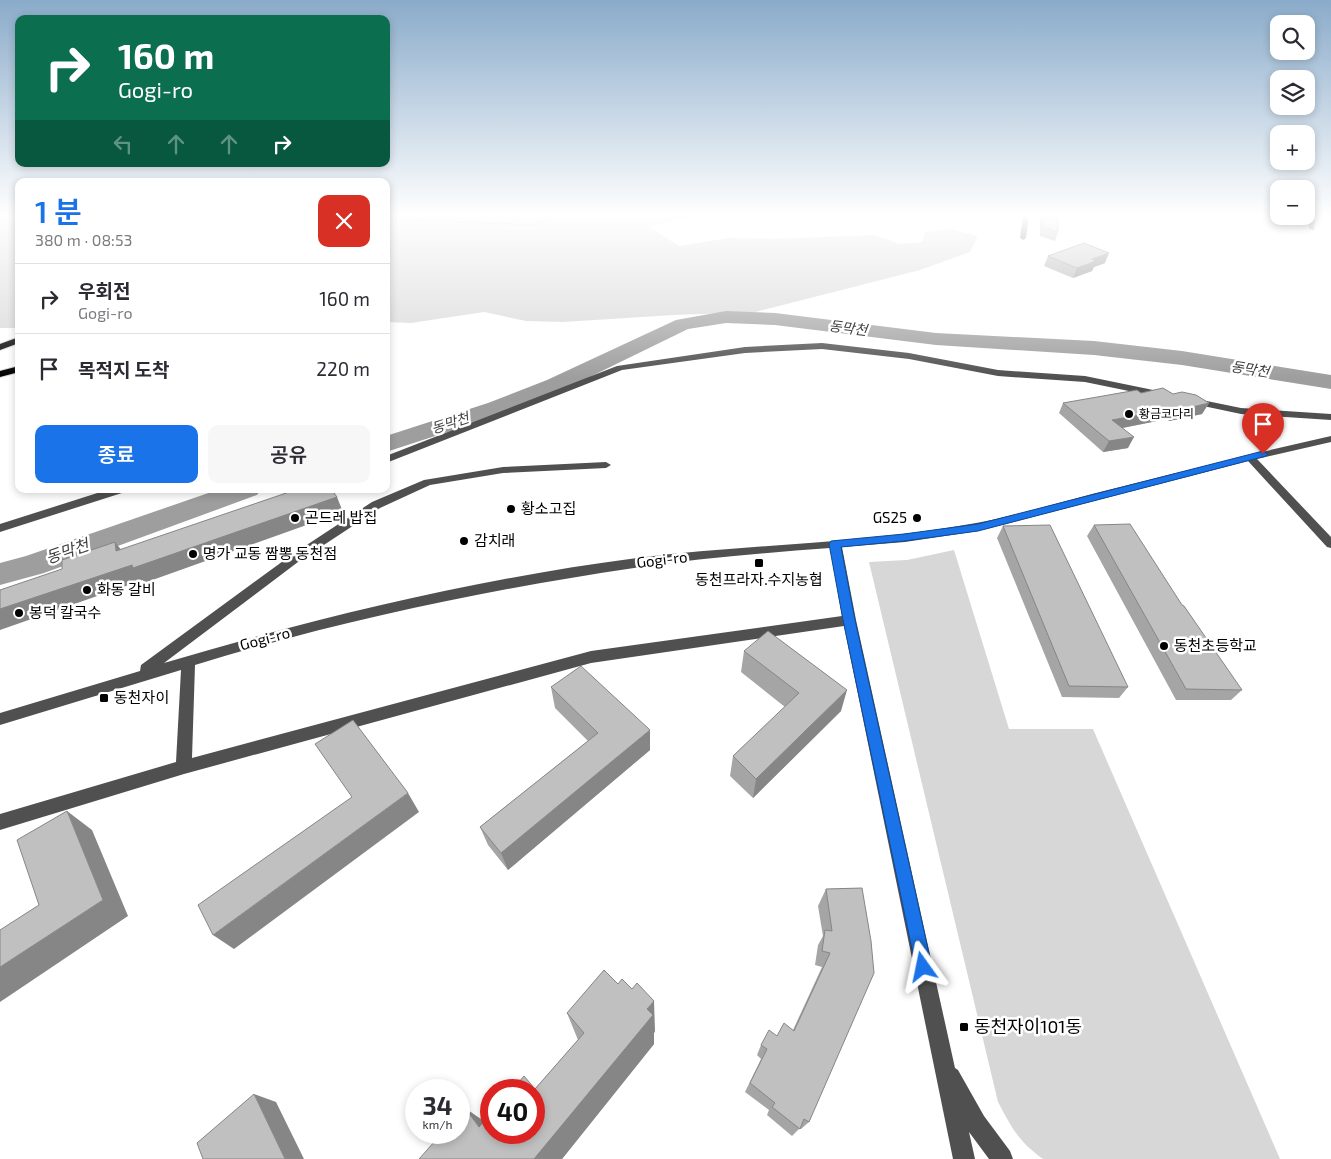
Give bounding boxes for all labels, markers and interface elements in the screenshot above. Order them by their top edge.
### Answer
map controls [1270,15,1315,225]
button: search [1270,15,1315,60]
text: 160 m [118,34,214,76]
icon: right [35,35,100,100]
button: layers [1270,70,1315,115]
text: Gogi-ro [118,76,193,102]
button: + [1270,125,1315,170]
icon: left [109,130,137,158]
icon: ahead [162,130,190,158]
icon: ahead [215,130,243,158]
icon: right [268,130,296,158]
button: − [1270,180,1315,225]
text: 1 분 [35,193,82,229]
button: close [318,195,370,247]
text: 380 m · 08:53 [35,230,132,249]
text: 우회전 [78,279,130,302]
icon: right [35,285,63,313]
text: 160 m [319,287,370,310]
text: Gogi-ro [78,303,133,322]
water label: 동막천 [828,317,869,338]
icon: arrive [35,355,63,383]
text: 220 m [316,357,370,380]
water label: 동막천 [1230,357,1272,380]
text: 목적지 도착 [78,358,170,381]
pin [1242,403,1284,454]
place label: 황금코다리 [1139,406,1194,420]
water label: 동막천 [429,408,472,437]
marker: 황금코다리 [1123,408,1135,420]
icon: arrive [1249,410,1277,438]
button: 종료 [35,425,198,483]
button: 공유 [208,425,370,483]
place label: 황소고집 [521,499,576,517]
marker: 황소고집 [505,503,517,515]
place label: 곤드레 밥집 [305,508,377,526]
place label: GS25 [873,508,907,526]
marker: 곤드레 밥집 [289,512,301,524]
marker: GS25 [911,512,923,524]
place label: 감치래 [474,531,515,549]
water label: 동막천 [43,534,93,567]
marker: 감치래 [458,535,470,547]
place label: 명가 교동 짬뽕 동천점 [203,544,337,562]
street label: Gogi-ro [635,547,688,571]
marker: 명가 교동 짬뽕 동천점 [187,548,199,560]
marker: 동천프라자.수지농협 [753,557,765,569]
place label: 동천프라자.수지농협 [695,570,823,588]
place label: 화동 갈비 [97,580,156,598]
marker: 화동 갈비 [81,584,93,596]
place label: 봉덕 칼국수 [29,603,101,621]
marker: 봉덕 칼국수 [13,607,25,619]
street label: Gogi-ro [238,623,292,653]
place label: 동천초등학교 [1174,636,1257,654]
marker: 동천초등학교 [1158,640,1170,652]
place label: 동천자이 [114,688,169,706]
marker: 동천자이 [98,692,110,704]
position arrow [896,940,948,992]
place label: 동천자이101동 [974,1015,1082,1037]
marker: 동천자이101동 [958,1021,970,1033]
speed limit sign: 40 [480,1079,545,1144]
text: 34 [422,1090,453,1120]
text: km/h [423,1117,452,1131]

